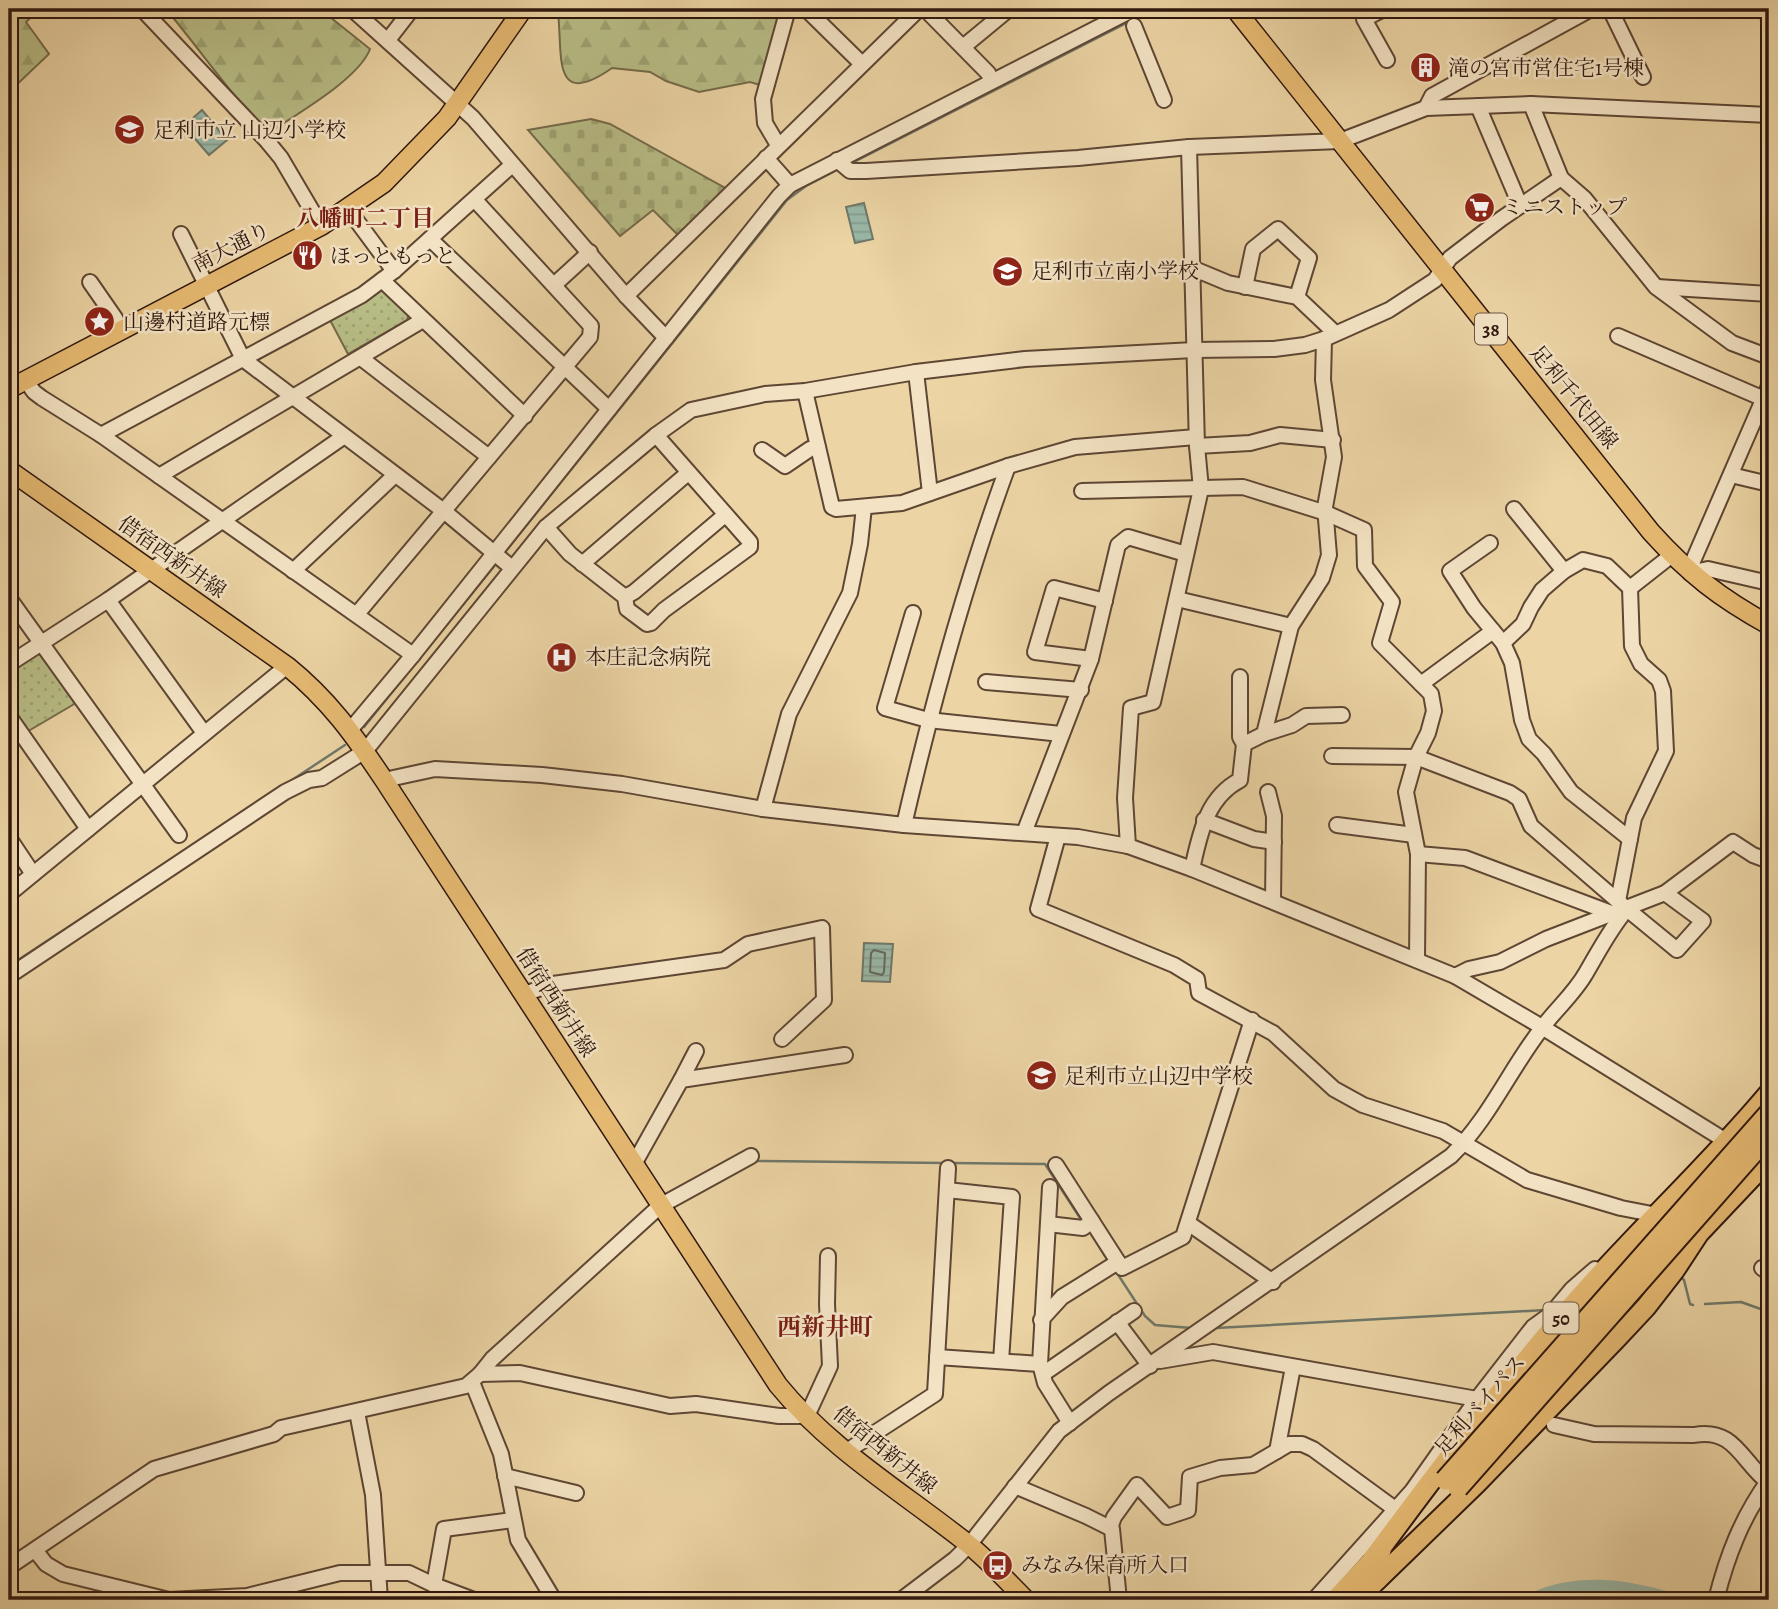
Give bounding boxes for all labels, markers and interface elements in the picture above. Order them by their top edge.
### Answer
building icon: 滝の宮市営住宅1号棟 [1408,51,1442,85]
place label: 滝の宮市営住宅1号棟 [1448,54,1644,82]
school or university icon: 足利市立 山辺小学校 [113,113,147,147]
place label: 足利市立 山辺小学校 [153,116,346,144]
supermarket icon: ミニストップ [1462,190,1496,224]
place label: ミニストップ [1502,193,1627,221]
district label: 八幡町二丁目 [296,203,434,234]
street label: 南大通り [187,215,275,279]
restaurant icon: ほっともっと [290,239,324,273]
place label: ほっともっと [330,242,456,270]
school or university icon: 足利市立南小学校 [991,254,1025,288]
place label: 足利市立南小学校 [1031,257,1199,285]
place icon: 山邊村道路元標 [83,305,117,339]
place label: 山邊村道路元標 [123,308,270,336]
road number: 38 [1475,314,1507,344]
street label: 足利千代田線 [1523,339,1625,455]
street label: 借宿西新井線 [112,509,232,605]
hospital icon: 本庄記念病院 [545,640,579,674]
place label: 本庄記念病院 [585,643,711,671]
street label: 借宿西新井線 [510,942,602,1062]
school or university icon: 足利市立山辺中学校 [1024,1059,1058,1093]
place label: 足利市立山辺中学校 [1064,1062,1253,1090]
road number: 50 [1544,1302,1578,1334]
district label: 西新井町 [777,1311,873,1343]
street label: 足利バイパス [1428,1348,1532,1462]
street label: 借宿西新井線 [827,1399,943,1501]
bus stop icon: みなみ保育所入口 [981,1548,1015,1582]
place label: みなみ保育所入口 [1021,1551,1189,1579]

